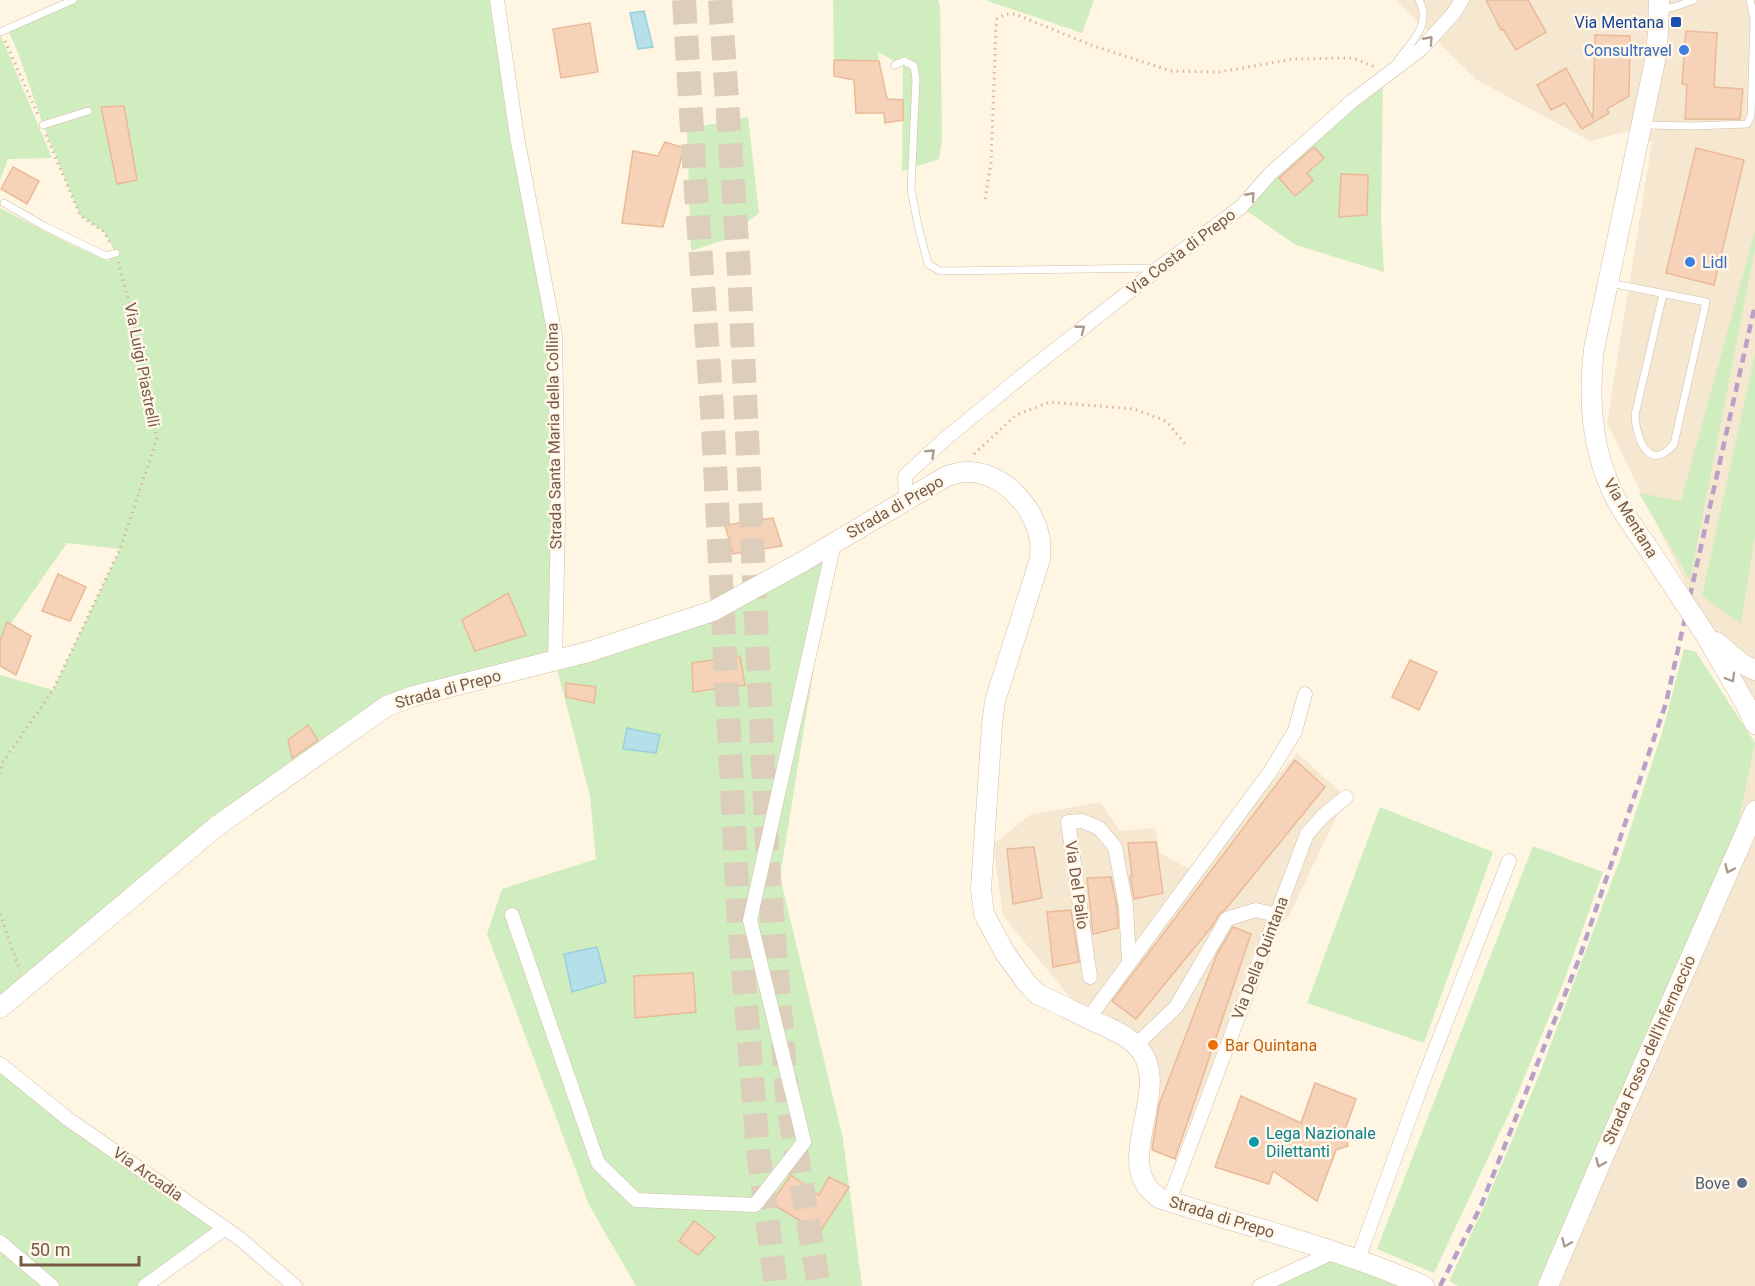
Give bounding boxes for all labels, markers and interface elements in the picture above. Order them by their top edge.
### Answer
place label: Via Mentana [1574,13,1664,32]
marker: Via Mentana [1669,15,1683,29]
one-way arrow [1422,36,1433,47]
place label: Consultravel [1584,41,1672,60]
marker: Consultravel [1677,43,1691,57]
one-way arrow [1244,192,1255,202]
street label: Via Costa di Prepo [1123,205,1239,299]
place label: Lidl [1702,253,1727,272]
marker: Lidl [1683,255,1697,269]
street label: Via Luigi Piastrelli [121,301,163,429]
street label: Strada Santa Maria della Collina [543,323,565,549]
one-way arrow [1074,325,1085,336]
one-way arrow [923,449,934,460]
street label: Strada di Prepo [843,471,947,543]
street label: Via Mentana [1600,475,1662,561]
street label: Strada di Prepo [393,666,503,712]
one-way arrow [1724,672,1735,683]
street label: Via Del Palio [1061,840,1093,930]
one-way arrow [1724,862,1736,873]
street label: Via Della Quintana [1228,894,1292,1022]
street label: Strada Fosso dell'Infernaccio [1599,952,1699,1148]
place label: Bar Quintana [1225,1036,1317,1055]
marker: Bar Quintana [1206,1038,1220,1052]
place label: Lega Nazionale Dilettanti [1266,1124,1376,1161]
marker: Lega Nazionale Dilettanti [1247,1135,1261,1149]
street label: Via Arcadia [109,1143,187,1205]
one-way arrow [1595,1157,1607,1168]
place label: Bove [1695,1174,1730,1193]
marker: Bove [1735,1176,1749,1190]
street label: Strada di Prepo [1167,1192,1277,1242]
scale bar [21,1229,140,1267]
one-way arrow [1561,1237,1573,1248]
text: 50 m [30,1239,70,1260]

